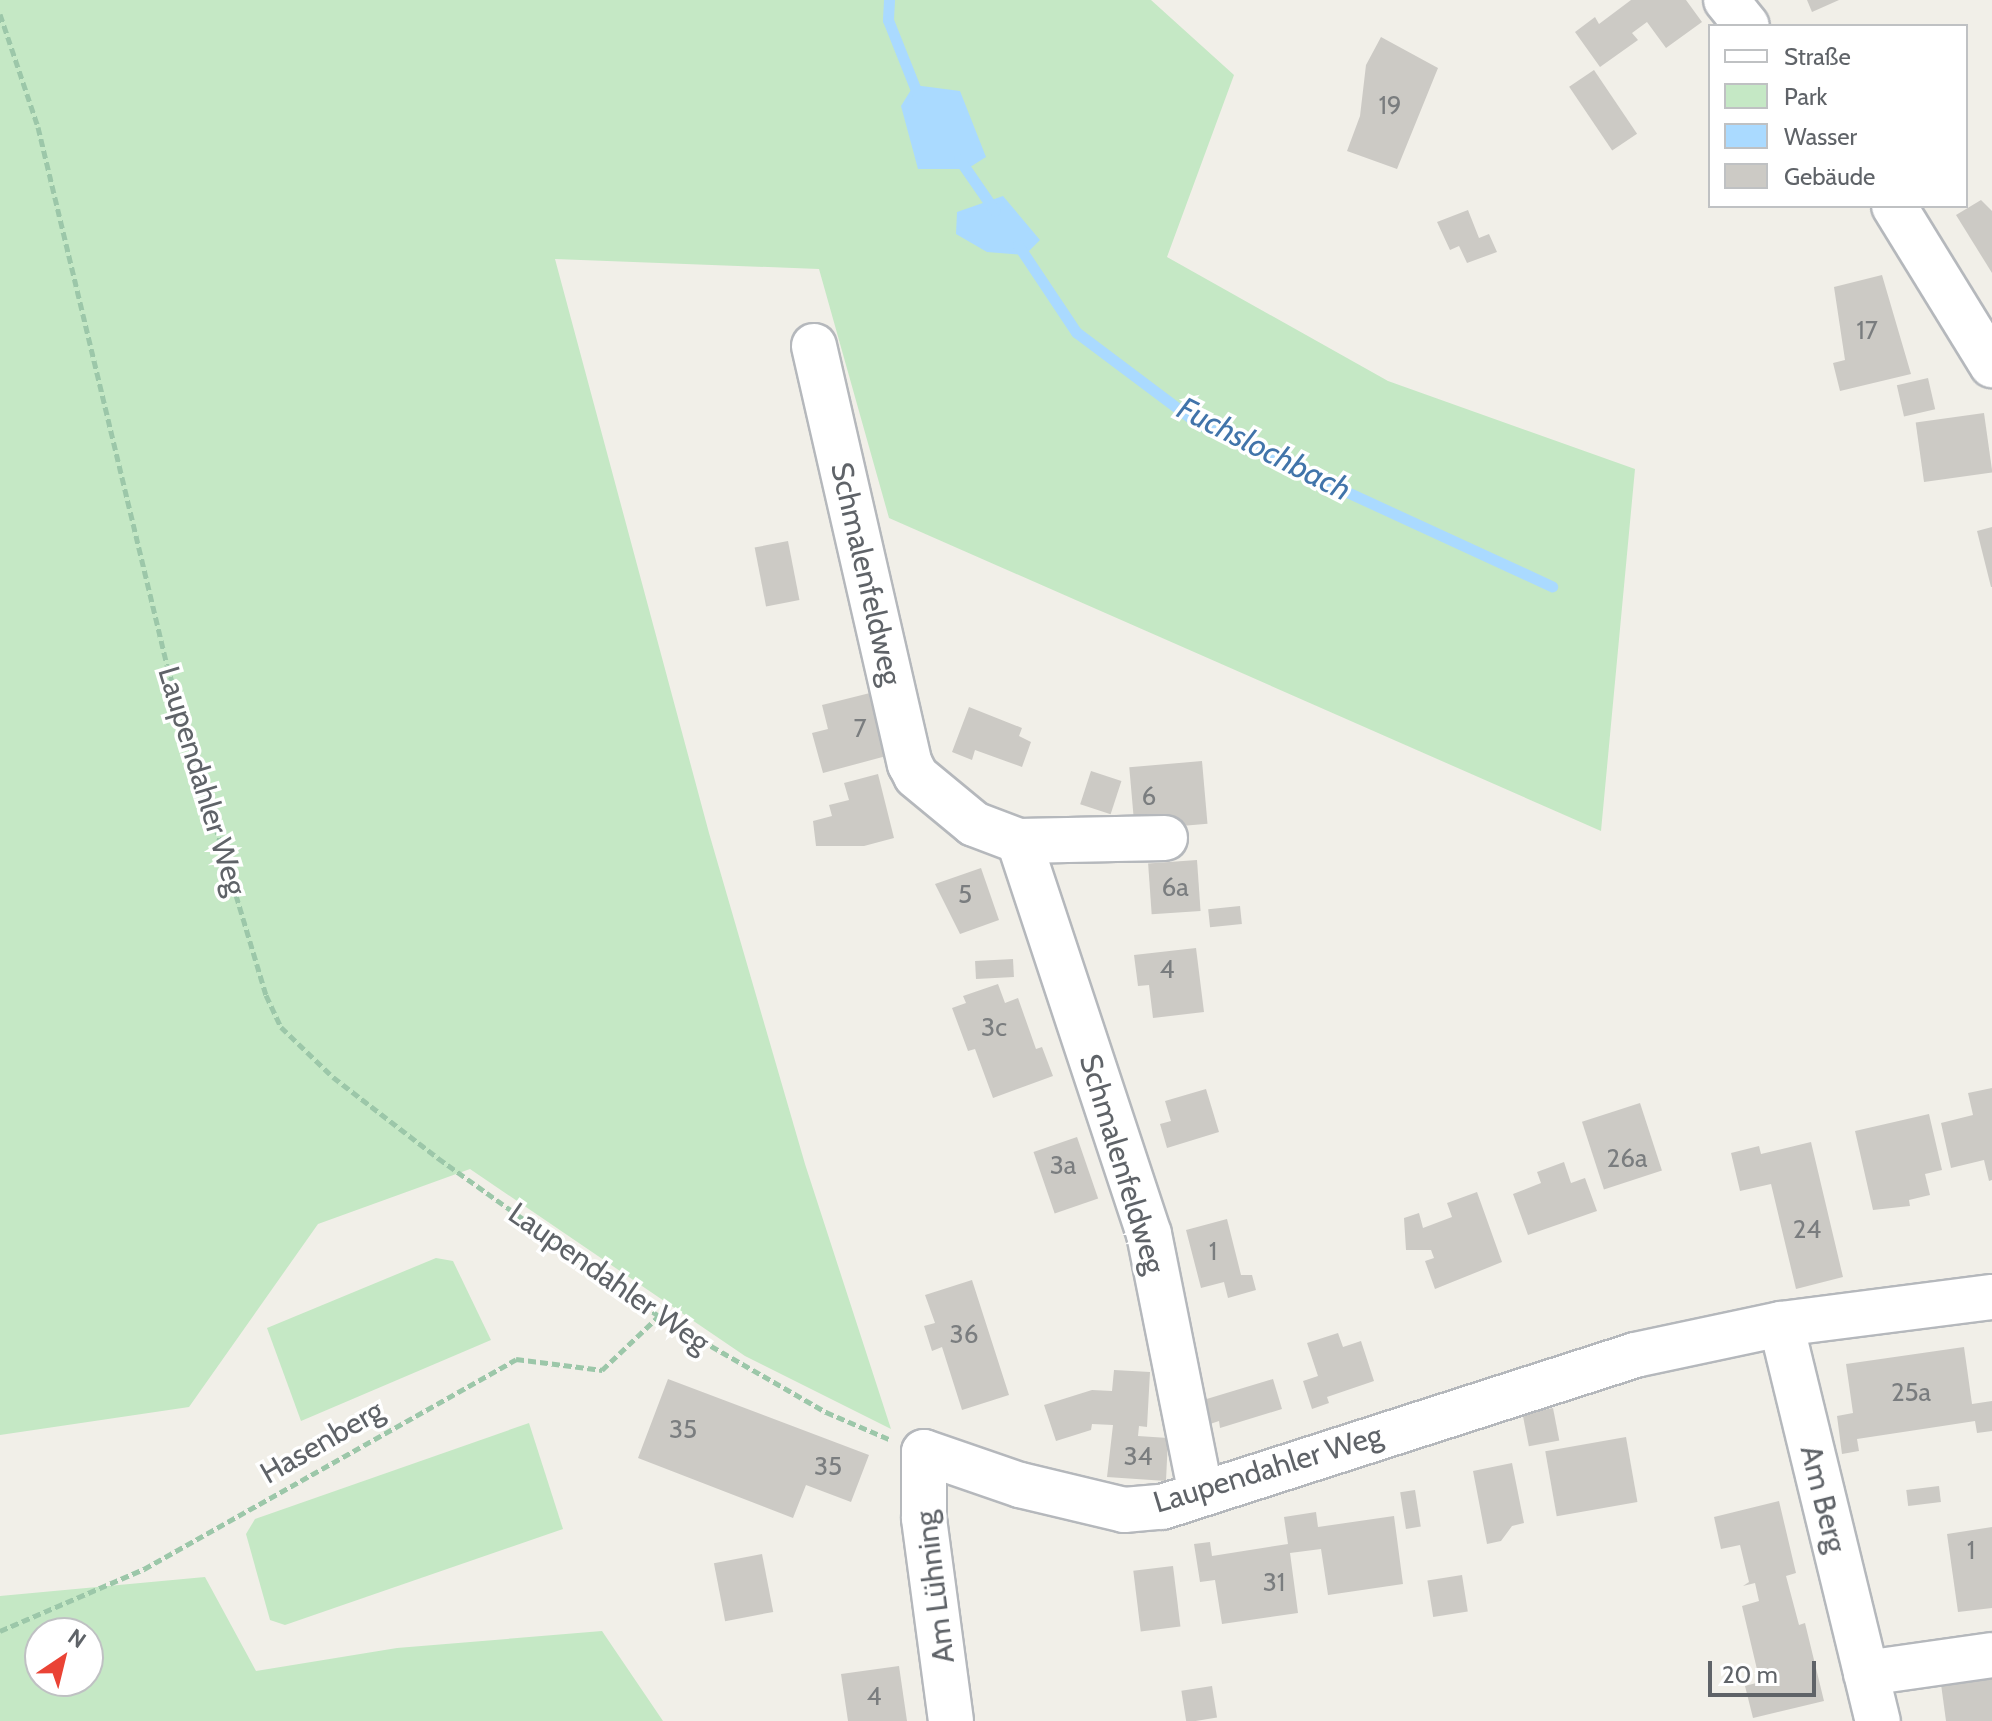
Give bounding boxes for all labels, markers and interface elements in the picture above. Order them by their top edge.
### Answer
legend [1708,24,1968,208]
text: Straße [1784,42,1851,71]
text: Park [1784,82,1827,111]
house number: 19 [1378,90,1402,122]
text: Wasser [1784,122,1857,151]
text: Gebäude [1784,162,1875,191]
house number: 17 [1856,315,1878,347]
water label: Fuchslochbach [1171,389,1357,509]
street label: Schmalenfeldweg [823,459,909,689]
street label: Laupendahler Weg [150,662,254,900]
house number: 7 [853,713,867,745]
house number: 6 [1142,781,1156,813]
house number: 6a [1161,872,1189,904]
house number: 5 [958,879,972,911]
house number: 4 [1159,954,1175,986]
house number: 3c [981,1012,1007,1044]
street label: Schmalenfeldweg [1072,1050,1172,1278]
house number: 26a [1607,1143,1647,1175]
house number: 3a [1050,1150,1076,1182]
street label: Laupendahler Weg [501,1195,717,1361]
house number: 24 [1793,1214,1821,1246]
house number: 1 [1209,1236,1217,1268]
house number: 36 [950,1319,978,1351]
house number: 25a [1891,1377,1931,1409]
street label: Hasenberg [254,1392,390,1492]
house number: 35 [669,1414,697,1446]
street label: Laupendahler Weg [1149,1417,1387,1521]
house number: 34 [1123,1441,1153,1473]
street label: Am Berg [1792,1442,1854,1556]
house number: 35 [814,1451,842,1483]
street label: Am Lühning [908,1509,962,1665]
house number: 1 [1967,1535,1975,1567]
house number: 31 [1263,1567,1285,1599]
north arrow [24,1617,104,1697]
text: N [63,1623,91,1654]
scale bar [1712,1645,1820,1695]
text: 20 m [1722,1660,1778,1689]
house number: 4 [866,1681,882,1713]

